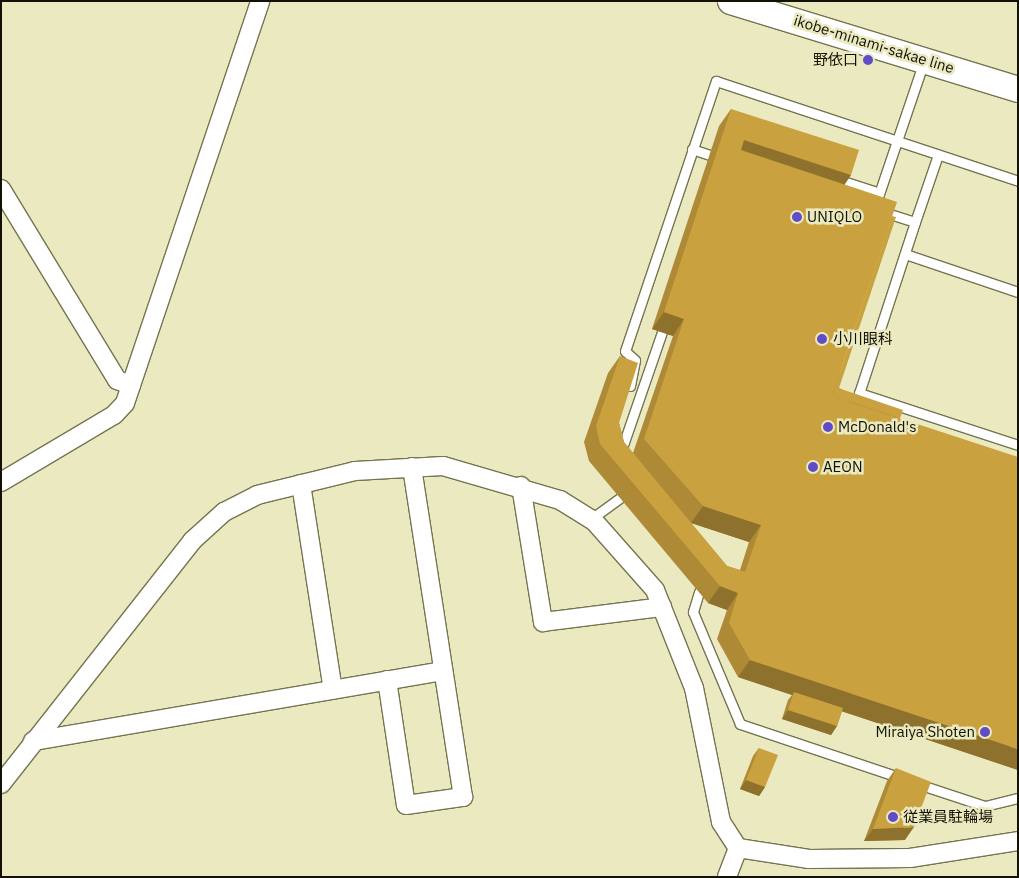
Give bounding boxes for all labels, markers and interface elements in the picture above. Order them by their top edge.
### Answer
street label: ikobe-minami-sakae line [792,11,956,77]
place label: 野依口 [813,51,858,69]
marker: 野依口 [862,54,874,66]
place label: UNIQLO [807,208,862,226]
marker: UNIQLO [791,211,803,223]
place label: 小川眼科 [833,330,893,348]
marker: 小川眼科 [815,332,829,346]
place label: McDonald's [838,418,916,436]
marker: McDonald's [822,421,834,433]
place label: AEON [823,458,863,476]
marker: AEON [807,461,819,473]
place label: Miraiya Shoten [875,723,975,741]
marker: Miraiya Shoten [979,726,991,738]
place label: 従業員駐輪場 [903,808,993,826]
marker: 従業員駐輪場 [887,811,899,823]

